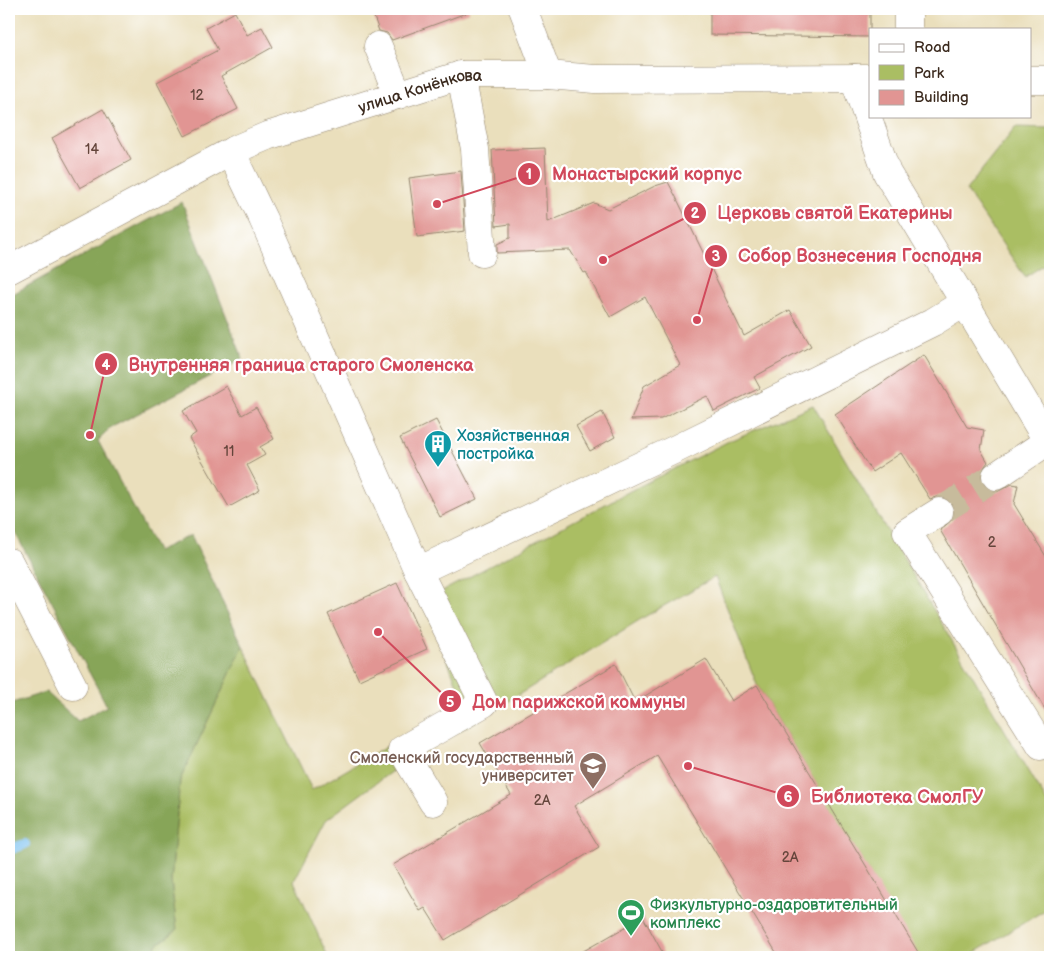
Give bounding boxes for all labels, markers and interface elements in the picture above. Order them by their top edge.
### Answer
legend [869,28,1032,118]
text: Road [914,38,950,57]
text: Park [914,64,945,83]
street label: улица Конёнкова [356,66,483,118]
house number: 12 [190,87,205,104]
text: Building [914,88,969,107]
house number: 14 [85,141,99,158]
callout: Монастырский корпус [517,157,752,190]
text: Монастырский корпус [552,164,742,185]
text: 1 [526,165,532,184]
callout: Церковь святой Екатерины [682,196,963,229]
text: Церковь святой Екатерины [717,203,953,224]
text: 2 [691,204,700,223]
callout: Собор Вознесения Господня [703,240,992,273]
text: Собор Вознесения Господня [738,246,982,267]
text: 3 [712,247,721,266]
callout: Внутренняя граница старого Смоленска [94,348,484,381]
text: Внутренняя граница старого Смоленска [129,355,474,376]
text: 4 [102,356,111,375]
place label: Хозяйственная постройка [457,427,570,464]
building icon: Хозяйственная постройка [423,429,453,468]
house number: 11 [224,443,234,460]
house number: 2 [988,534,997,551]
callout: Дом парижской коммуны [437,685,696,718]
text: Дом парижской коммуны [472,692,686,713]
text: 5 [446,693,455,712]
place label: Смоленский государственный университет [350,749,575,786]
school or university icon: Смоленский государственный университет [578,751,608,790]
callout: Библиотека СмолГУ [776,780,993,813]
text: Библиотека СмолГУ [811,787,984,808]
text: 6 [783,788,793,807]
house number: 2А [534,792,551,809]
house number: 2А [782,849,799,866]
place label: Физкультурно-оздаровтительный комплекс [650,896,898,933]
sports icon: Физкультурно-оздаровтительный комплекс [616,898,646,937]

